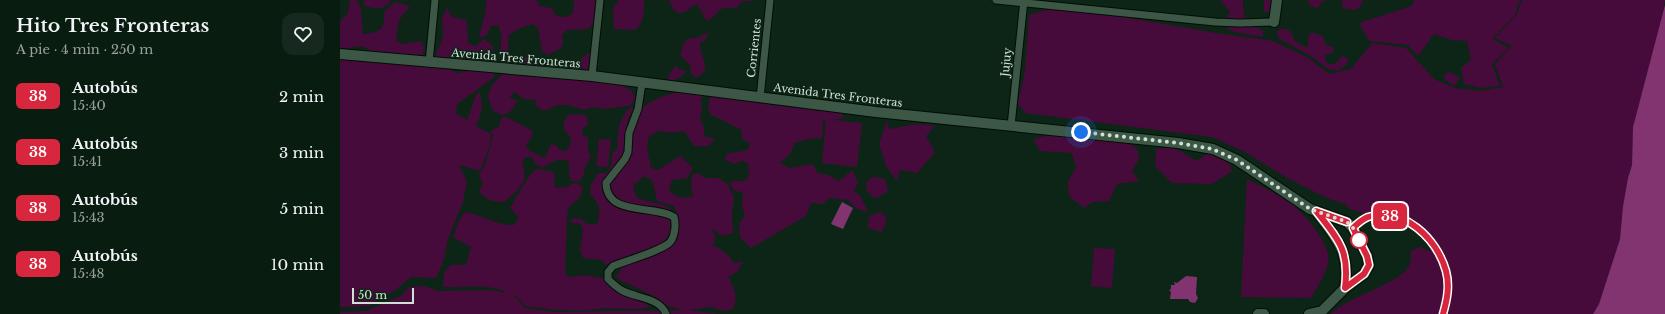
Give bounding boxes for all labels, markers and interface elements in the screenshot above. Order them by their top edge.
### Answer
button: heart [282,13,324,55]
text: Hito Tres Fronteras [16,14,209,37]
street label: Corrientes [744,18,764,78]
text: A pie · 4 min · 250 m [16,41,153,58]
street label: Avenida Tres Fronteras [450,45,581,71]
street label: Jujuy [997,47,1014,79]
text: Autobús [72,78,138,97]
street label: Avenida Tres Fronteras [772,80,903,110]
text: 38 [29,87,47,105]
text: 2 min [279,87,324,106]
text: 15:40 [72,97,106,114]
your location [1071,122,1091,142]
text: Autobús [72,134,138,153]
text: 38 [29,143,47,161]
text: 3 min [279,143,324,162]
text: 15:41 [72,153,102,170]
text: Autobús [72,190,138,209]
text: 38 [29,199,47,217]
text: 5 min [280,199,324,218]
line badge: 38 [1372,203,1408,229]
text: 38 [1381,207,1399,225]
text: 15:43 [72,209,105,226]
unlabelled marker [1350,231,1368,249]
text: Autobús [72,246,138,265]
text: 38 [29,255,47,273]
text: 10 min [271,255,324,274]
text: 15:48 [72,265,104,282]
scale bar [352,286,414,305]
text: 50 m [358,288,387,302]

